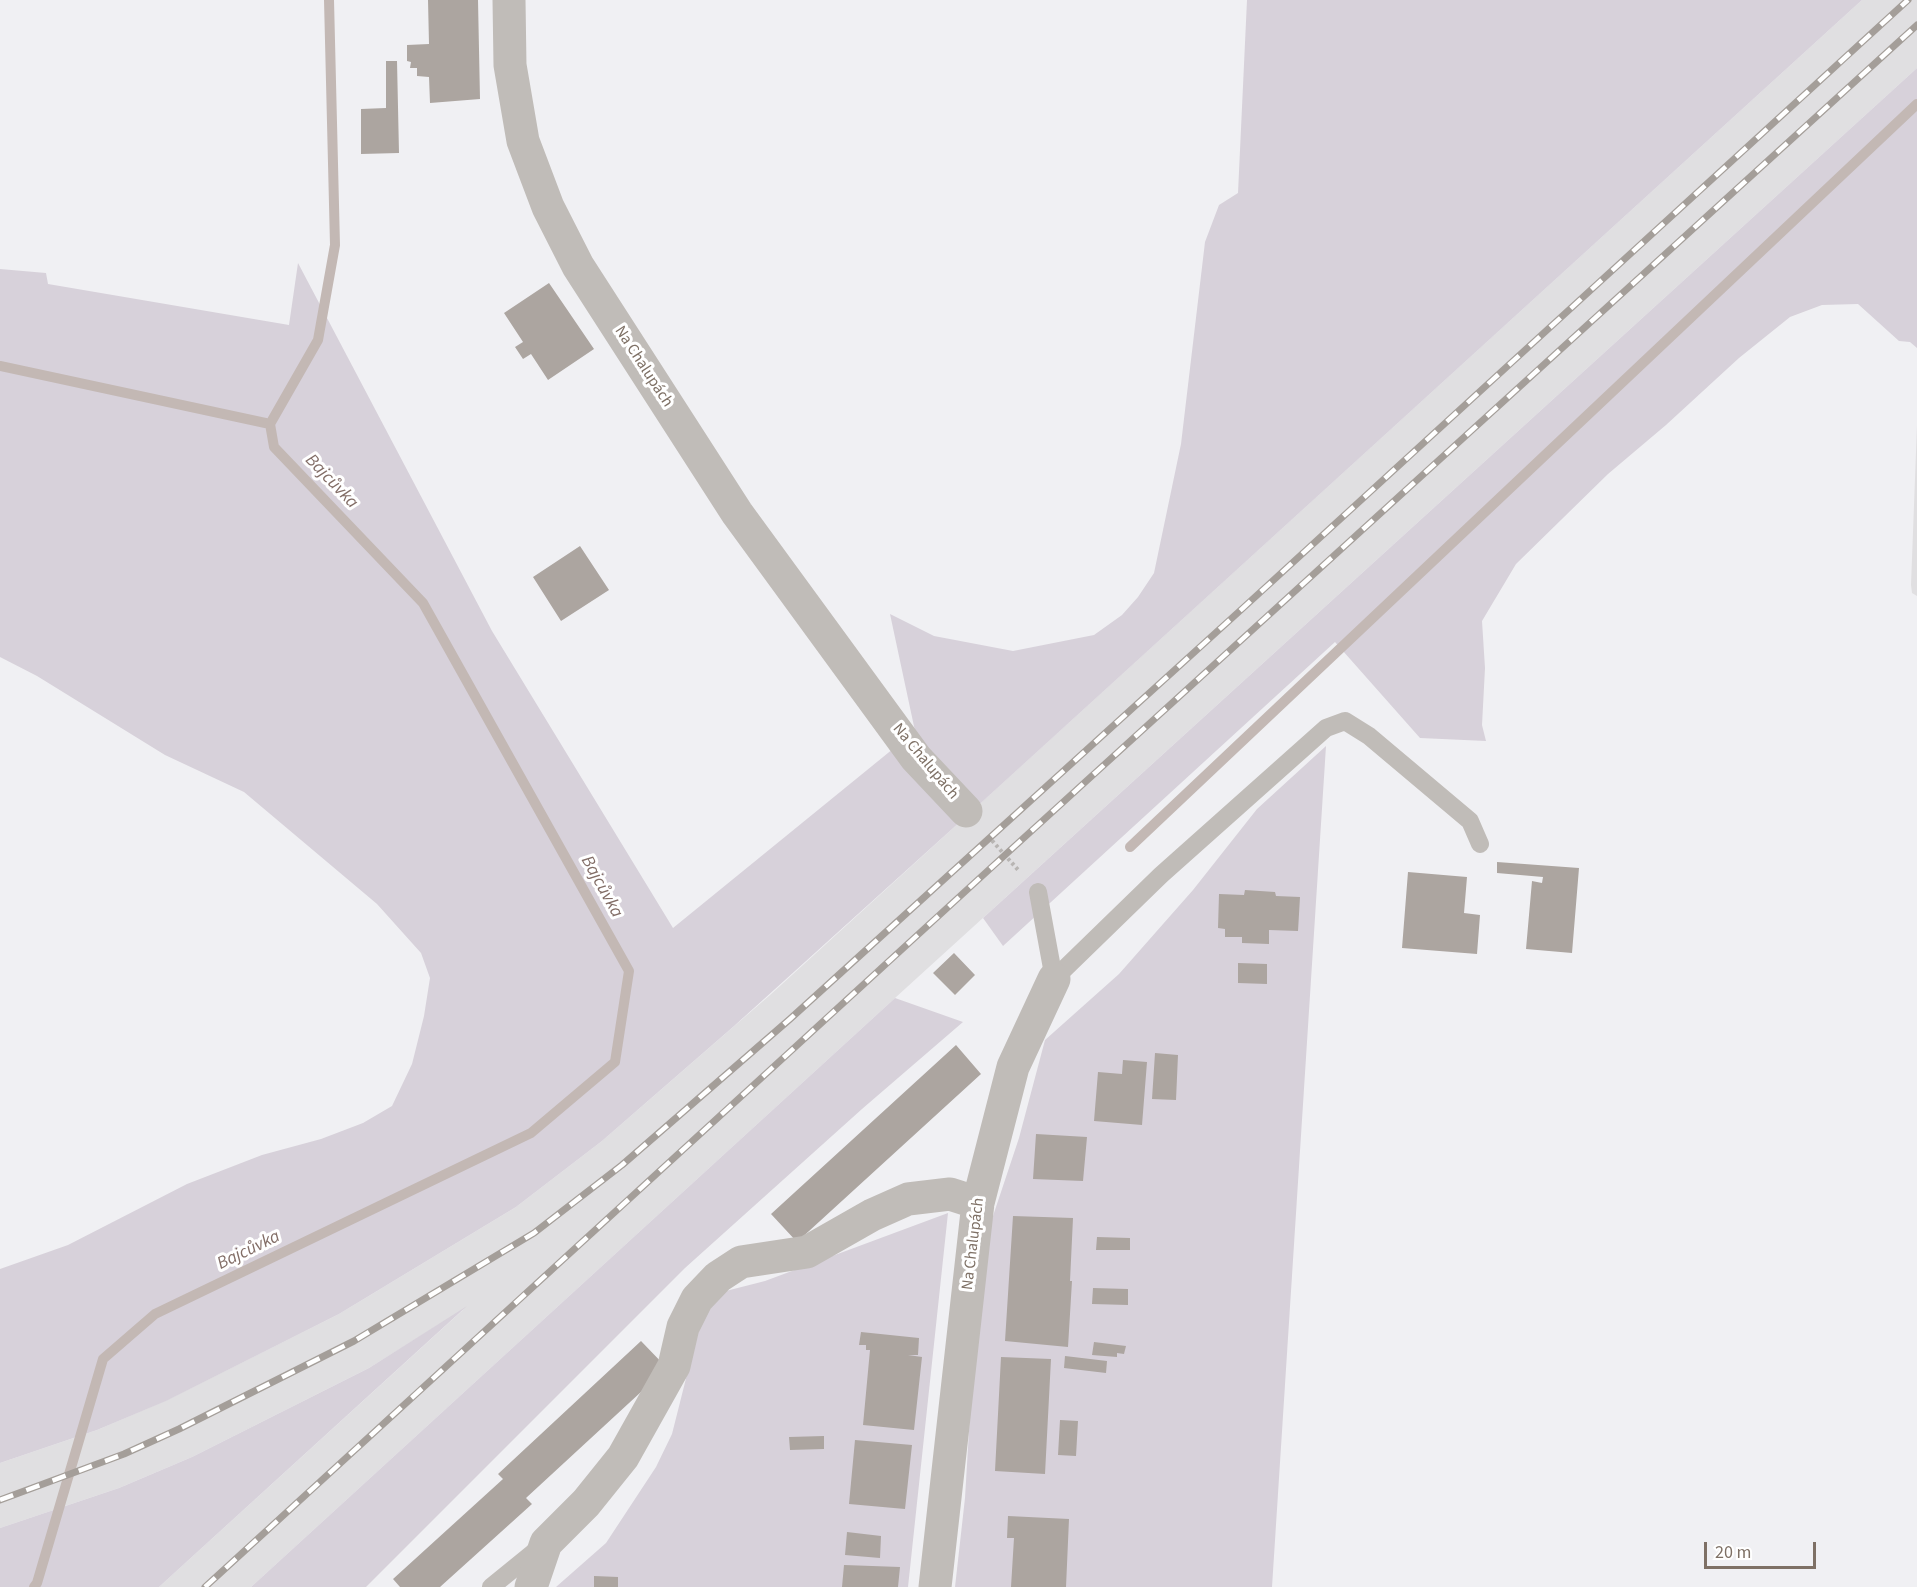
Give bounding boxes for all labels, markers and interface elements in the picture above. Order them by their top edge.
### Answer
street label: Na Chalupách [610,323,676,411]
water label: Bajcůvka [300,450,362,514]
street label: Na Chalupách [888,720,962,804]
water label: Bajcůvka [575,852,627,922]
street label: Na Chalupách [959,1197,989,1291]
water label: Bajcůvka [214,1227,284,1275]
scale bar [1707,1530,1820,1568]
text: 20 m [1715,1540,1751,1565]

